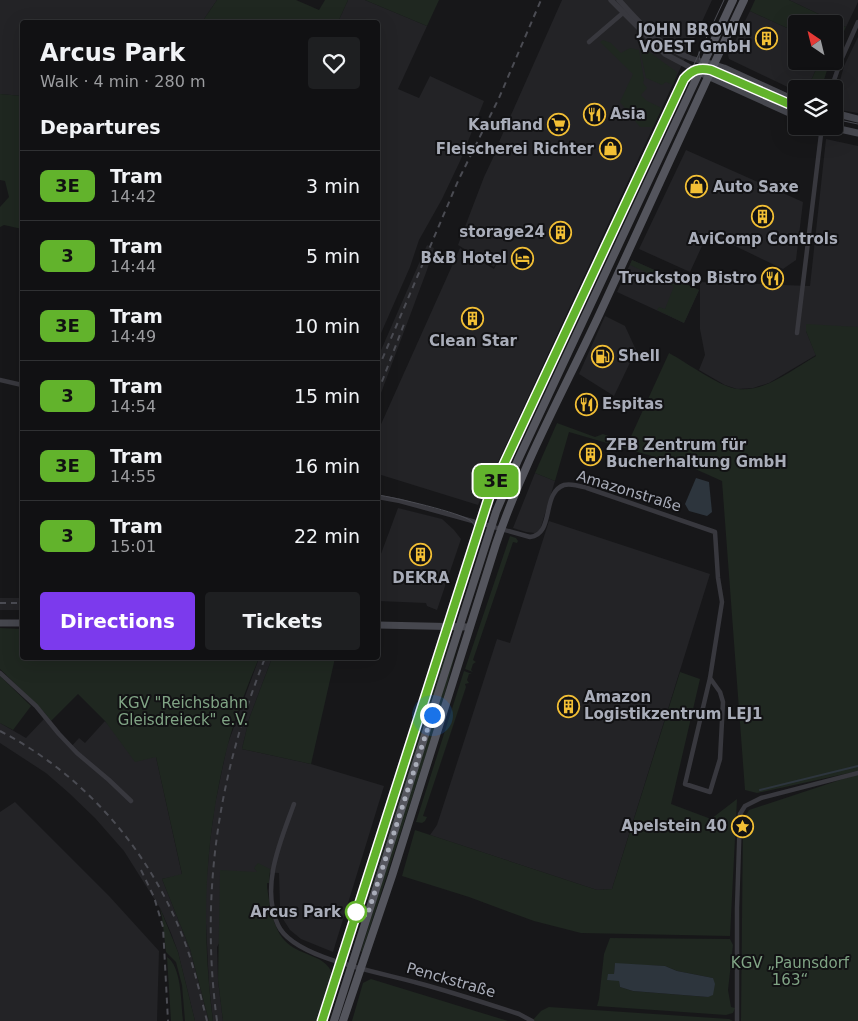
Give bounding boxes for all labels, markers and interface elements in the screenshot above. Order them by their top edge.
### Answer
north arrow [788,15,842,70]
map controls [788,15,843,135]
place label: JOHN BROWN VOEST GmbH [637,21,751,56]
building icon: JOHN BROWN VOEST GmbH [755,27,779,51]
button: heart [308,37,360,89]
text: Arcus Park [40,39,185,67]
text: Walk · 4 min · 280 m [40,72,205,91]
button: layers [788,80,843,135]
restaurant icon: Asia [582,102,606,126]
place label: Asia [610,105,646,123]
supermarket icon: Kaufland [547,113,571,137]
text: Departures [40,116,161,138]
place label: Kaufland [468,116,543,134]
shop icon: Fleischerei Richter [598,137,622,161]
place label: Fleischerei Richter [436,140,595,158]
text: Tram [110,165,163,187]
text: 3E [55,175,80,196]
text: 3 min [306,175,360,197]
shop icon: Auto Saxe [685,175,709,199]
place label: Auto Saxe [713,178,799,196]
text: 14:42 [110,187,156,206]
building icon: AviComp Controls [751,204,775,228]
building icon: storage24 [549,220,573,244]
place label: storage24 [459,223,545,241]
place label: AviComp Controls [688,230,838,248]
text: Tram [110,235,163,257]
text: 3 [61,245,74,266]
text: 5 min [306,245,360,267]
hotel icon: B&B Hotel [511,246,535,270]
place label: B&B Hotel [420,249,507,267]
text: 14:44 [110,257,156,276]
restaurant icon: Truckstop Bistro [761,266,785,290]
place label: Truckstop Bistro [619,269,757,287]
text: Tram [110,305,163,327]
building icon: Clean Star [461,306,485,330]
text: 3E [55,315,80,336]
text: 10 min [294,315,360,337]
text: 14:49 [110,327,156,346]
place label: Clean Star [429,332,518,350]
fuel station icon: Shell [590,344,614,368]
place label: Shell [618,347,660,365]
text: Tram [110,375,163,397]
text: 3 [61,385,74,406]
text: 15 min [294,385,360,407]
restaurant icon: Espitas [574,392,598,416]
place label: Espitas [602,395,663,413]
text: 14:54 [110,397,156,416]
place label: ZFB Zentrum für Bucherhaltung GmbH [606,436,787,471]
building icon: ZFB Zentrum für Bucherhaltung GmbH [578,442,602,466]
text: Tram [110,445,163,467]
text: 3E [55,455,80,476]
text: 16 min [294,455,360,477]
line badge: 3E [474,465,518,497]
text: 14:55 [110,467,156,486]
street label: Amazonstraße [575,467,683,515]
text: 3E [484,470,508,491]
text: Tram [110,515,163,537]
text: 3 [61,525,74,546]
text: 22 min [294,525,360,547]
text: 15:01 [110,537,156,556]
building icon: DEKRA [409,543,433,567]
place label: DEKRA [392,569,450,587]
button: Directions [40,592,195,650]
button: Tickets [205,592,360,650]
place label: Amazon Logistikzentrum LEJ1 [584,688,762,723]
park label: KGV "Reichsbahn Gleisdreieck" e.V. [118,694,248,729]
building icon: Amazon Logistikzentrum LEJ1 [556,694,580,718]
your location [420,703,445,728]
place icon: Apelstein 40 [731,814,755,838]
place label: Apelstein 40 [621,817,727,835]
marker: Arcus Park [345,901,367,923]
place label: Arcus Park [250,903,342,921]
park label: KGV „Paunsdorf 163“ [731,954,850,989]
street label: Penckstraße [404,959,498,1001]

